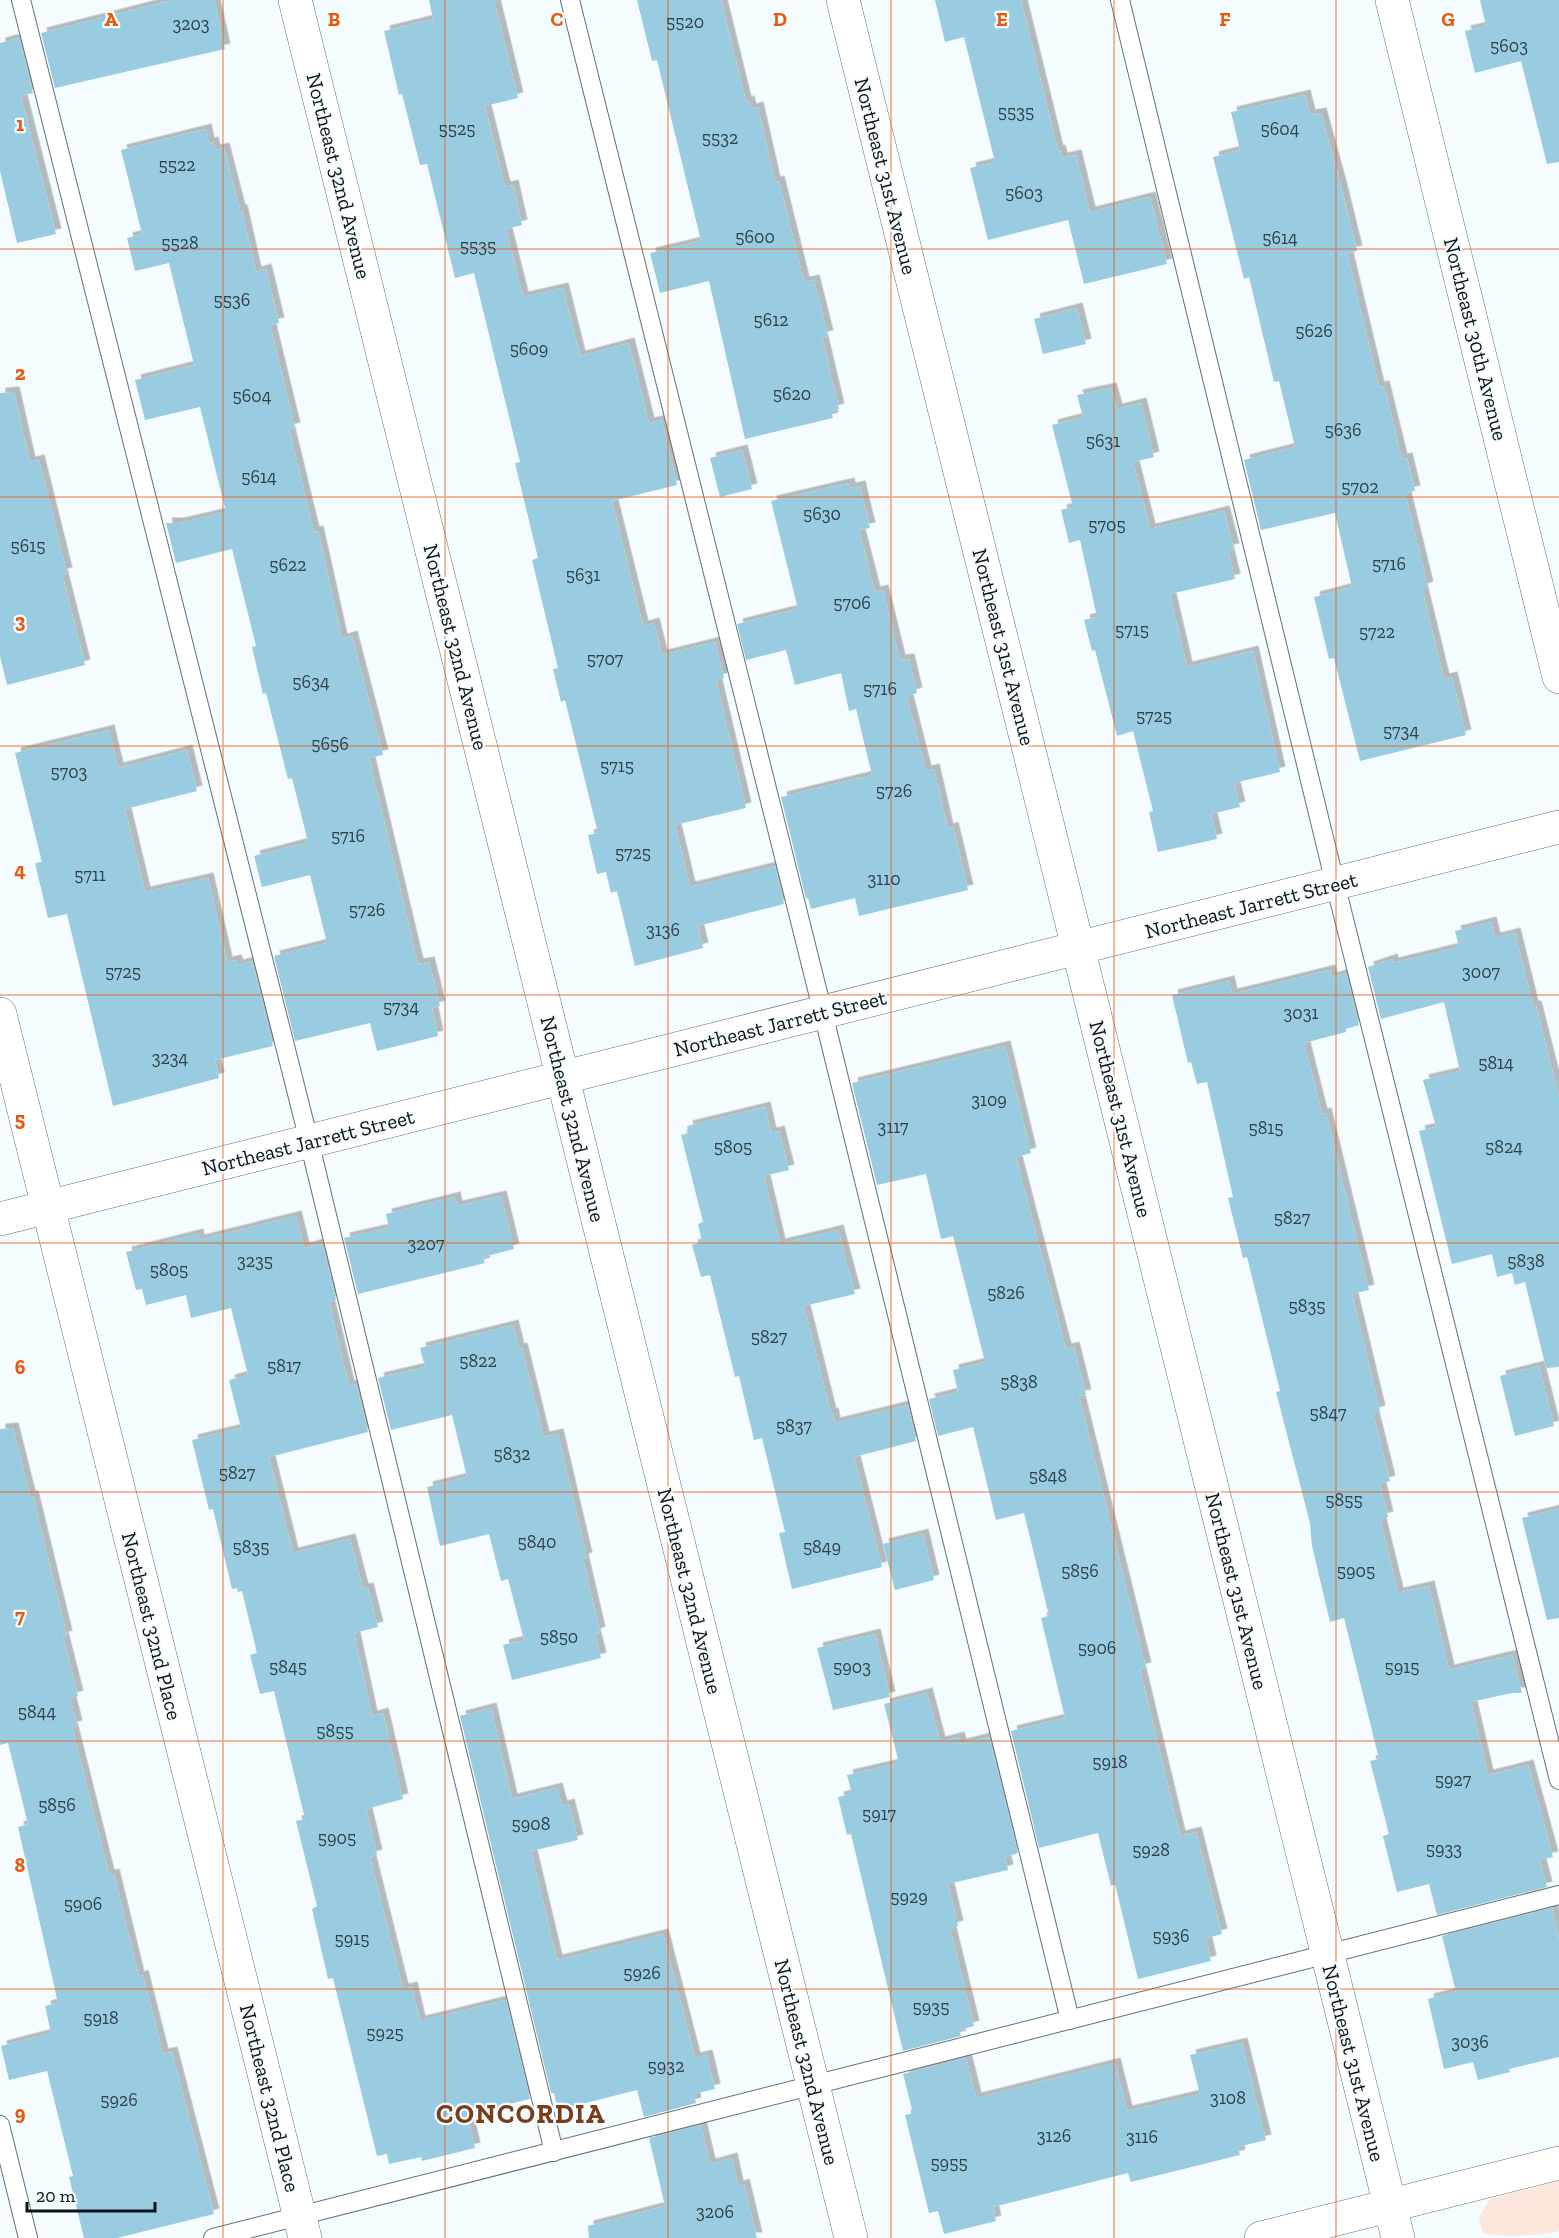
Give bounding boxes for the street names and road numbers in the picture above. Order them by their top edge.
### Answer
street label: Northeast 32nd Avenue [301,70,377,282]
street label: Northeast 31st Avenue [849,75,923,277]
street label: Northeast 30th Avenue [1439,235,1513,443]
street label: Northeast 32nd Avenue [418,541,494,753]
street label: Northeast 31st Avenue [967,546,1041,748]
street label: Northeast Jarrett Street [1142,866,1360,943]
street label: Northeast Jarrett Street [671,984,889,1061]
street label: Northeast 32nd Avenue [535,1013,611,1225]
street label: Northeast 31st Avenue [1084,1018,1158,1220]
street label: Northeast Jarrett Street [199,1103,417,1180]
street label: Northeast 32nd Avenue [652,1485,728,1697]
street label: Northeast 31st Avenue [1200,1490,1274,1692]
street label: Northeast 32nd Place [117,1529,187,1723]
street label: Northeast 32nd Avenue [769,1956,845,2168]
street label: Northeast 31st Avenue [1317,1962,1391,2164]
street label: Northeast 32nd Place [235,2001,305,2195]

